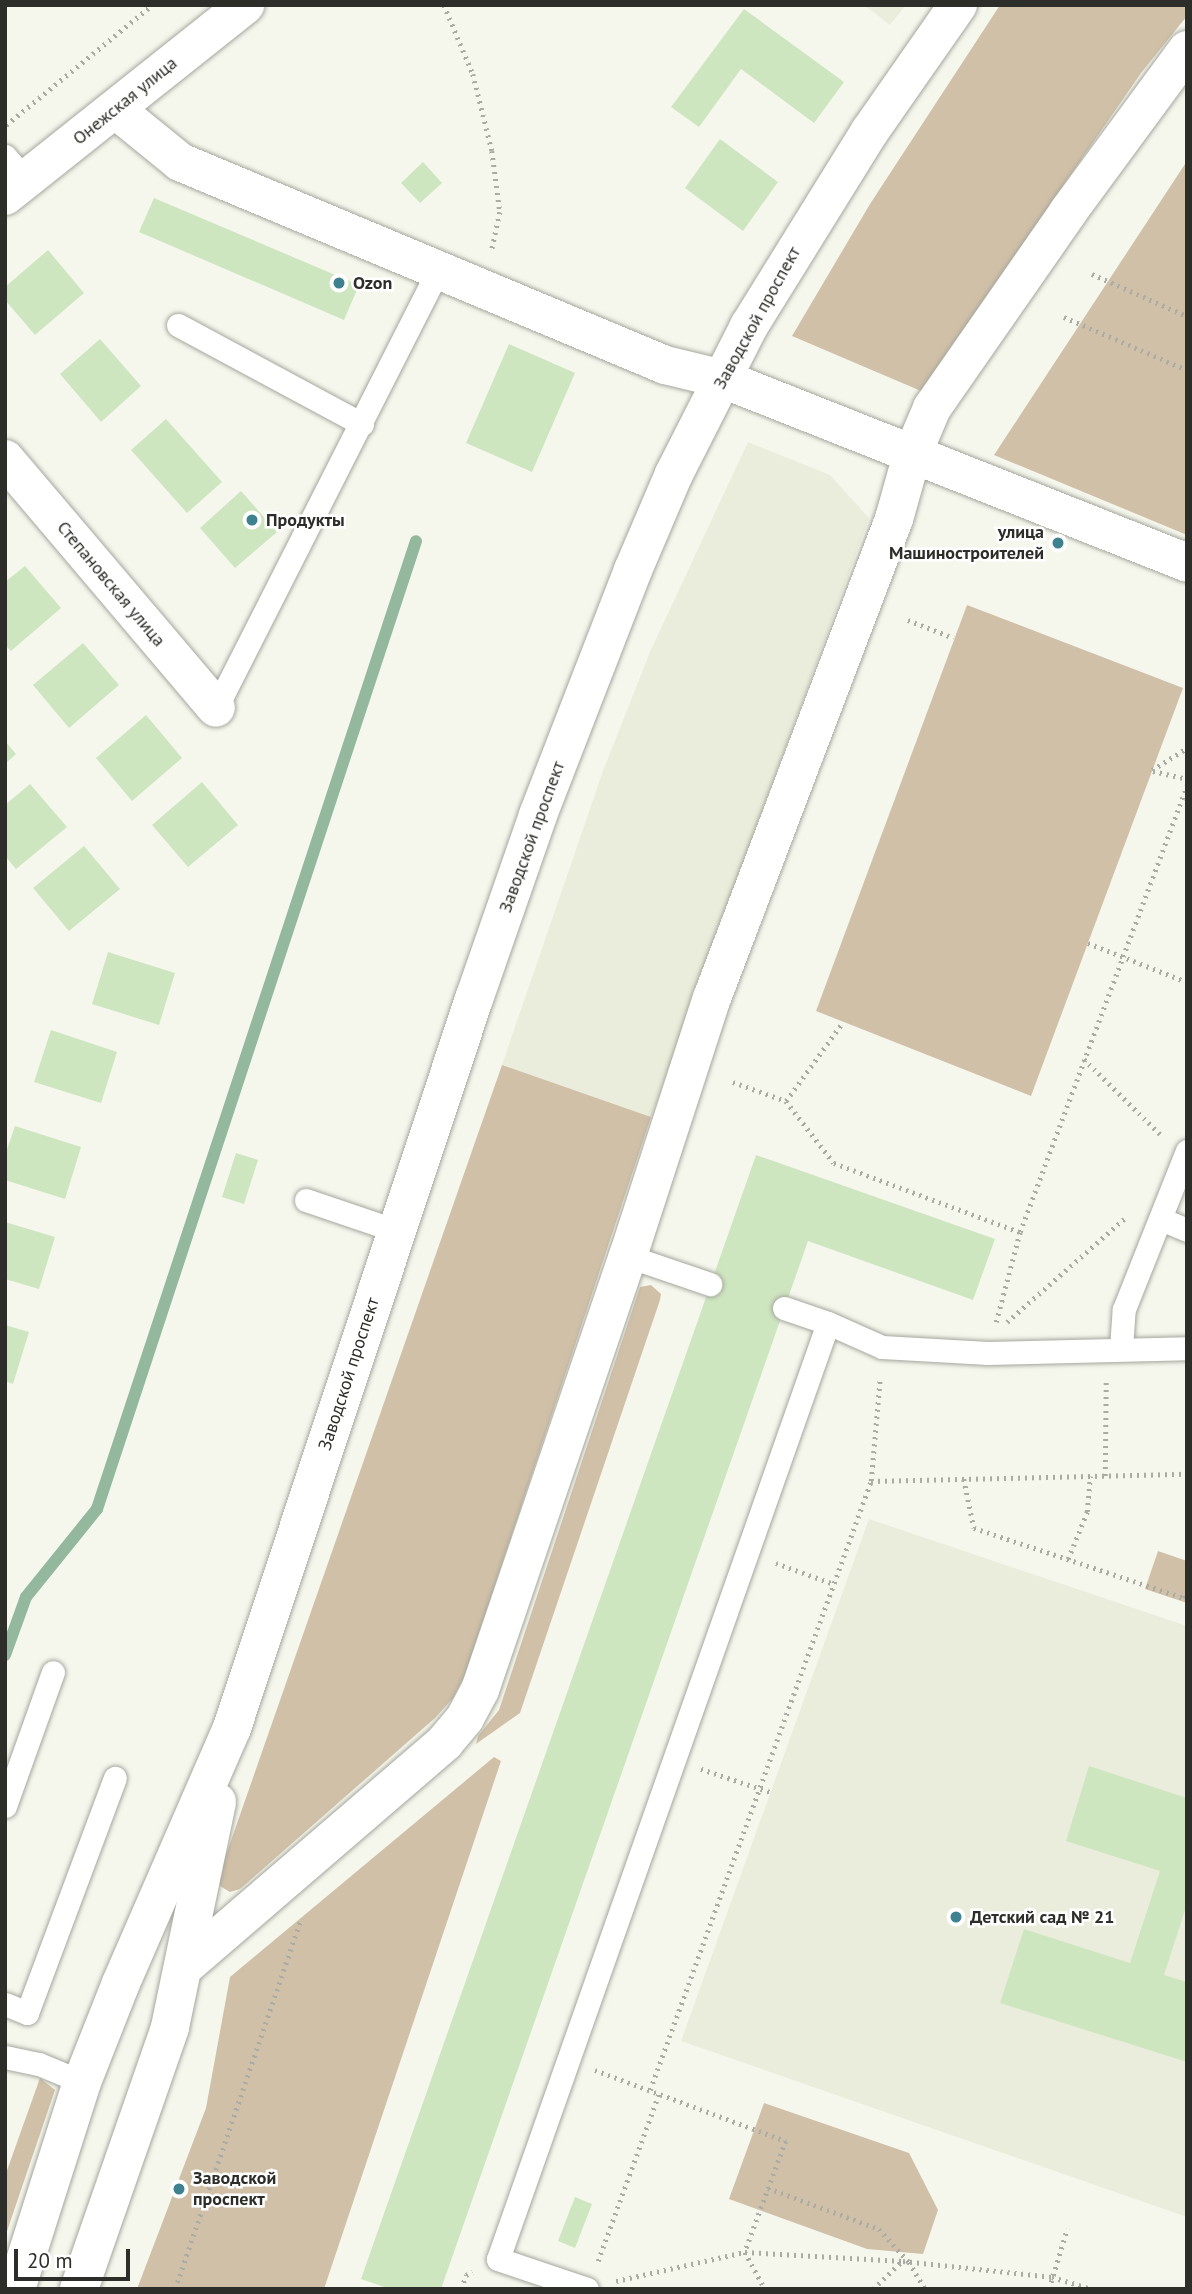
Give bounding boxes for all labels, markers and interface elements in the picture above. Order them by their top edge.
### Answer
street label: Онежская улица [69,52,181,150]
street label: Заводской проспект [709,243,805,393]
place label: Ozon [353,272,392,294]
marker: Ozon [331,275,347,291]
place label: Продукты [266,509,345,531]
marker: Продукты [244,512,260,528]
street label: Степановская улица [52,517,170,651]
place label: улица Машиностроителей [889,522,1044,564]
marker: улица Машиностроителей [1050,535,1066,551]
street label: Заводской проспект [495,758,569,916]
street label: Заводской проспект [314,1295,384,1453]
place label: Детский сад № 21 [970,1906,1114,1928]
marker: Детский сад № 21 [948,1909,964,1925]
place label: Заводской проспект [193,2168,276,2210]
marker: Заводской проспект [171,2181,187,2197]
scale bar [18,2234,133,2278]
text: 20 m [27,2247,73,2274]

